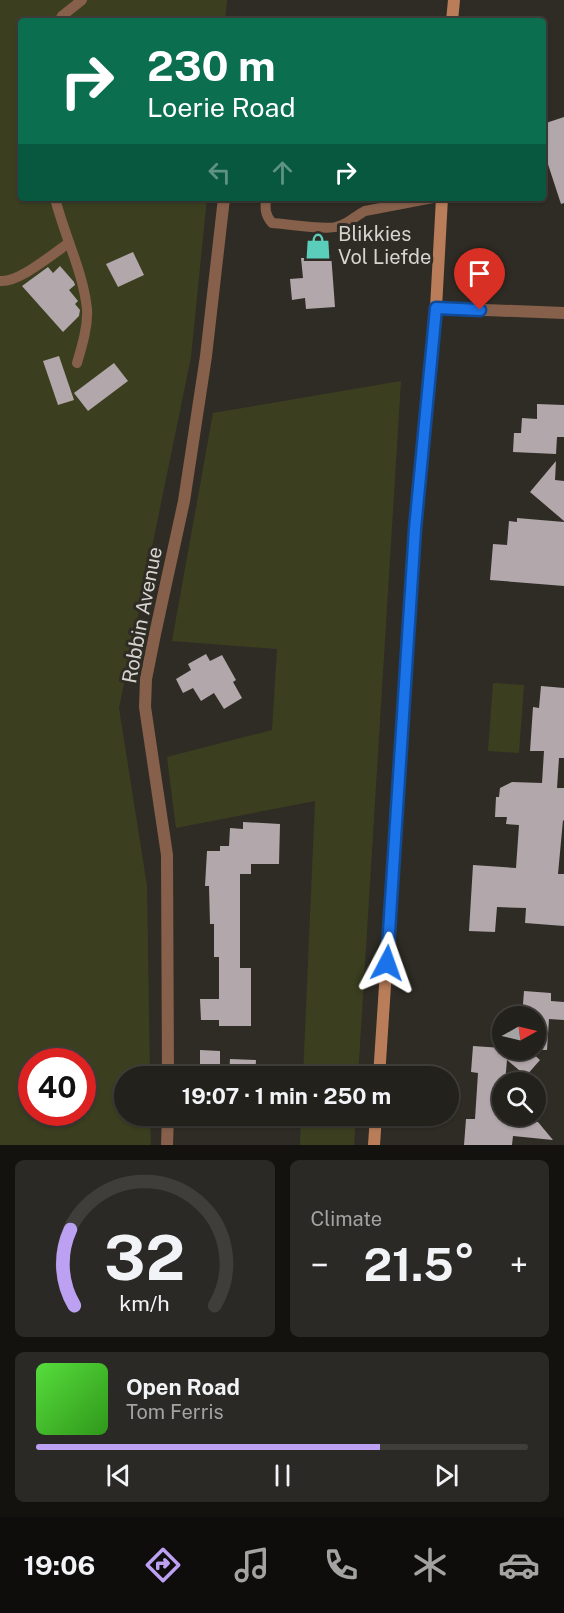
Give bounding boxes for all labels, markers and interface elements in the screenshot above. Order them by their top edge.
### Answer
text: 230 m [147,41,276,90]
icon: right [48,42,126,120]
text: Loerie Road [147,91,296,123]
icon: left [203,156,236,189]
icon: ahead [266,156,299,189]
icon: right [329,156,362,189]
place label: Blikkies Vol Liefde [338,222,431,269]
shop icon: Blikkies Vol Liefde [303,231,333,261]
pin [454,248,505,310]
icon: arrive [463,257,496,290]
street label: Robbin Avenue [117,545,167,685]
position arrow [355,931,419,995]
north arrow [492,1006,546,1060]
map controls [492,1006,546,1126]
speed limit sign: 40 [18,1048,96,1126]
button: search [492,1072,546,1126]
text: 19:07 · 1 min · 250 m [182,1083,391,1109]
text: Climate [311,1207,382,1231]
text: 32 [104,1221,185,1294]
text: 21.5° [363,1238,475,1291]
text: − [311,1246,329,1284]
text: + [510,1246,528,1284]
text: km/h [120,1291,170,1316]
text: Open Road [126,1374,240,1400]
text: Tom Ferris [126,1400,224,1424]
icon: previous [102,1459,135,1492]
icon: pause [266,1459,299,1492]
icon: next [430,1459,463,1492]
icon: directions [142,1544,184,1586]
icon: music [231,1544,273,1586]
icon: phone [320,1544,362,1586]
icon: climate [409,1544,451,1586]
icon: car [498,1544,540,1586]
text: 19:06 [24,1549,95,1581]

